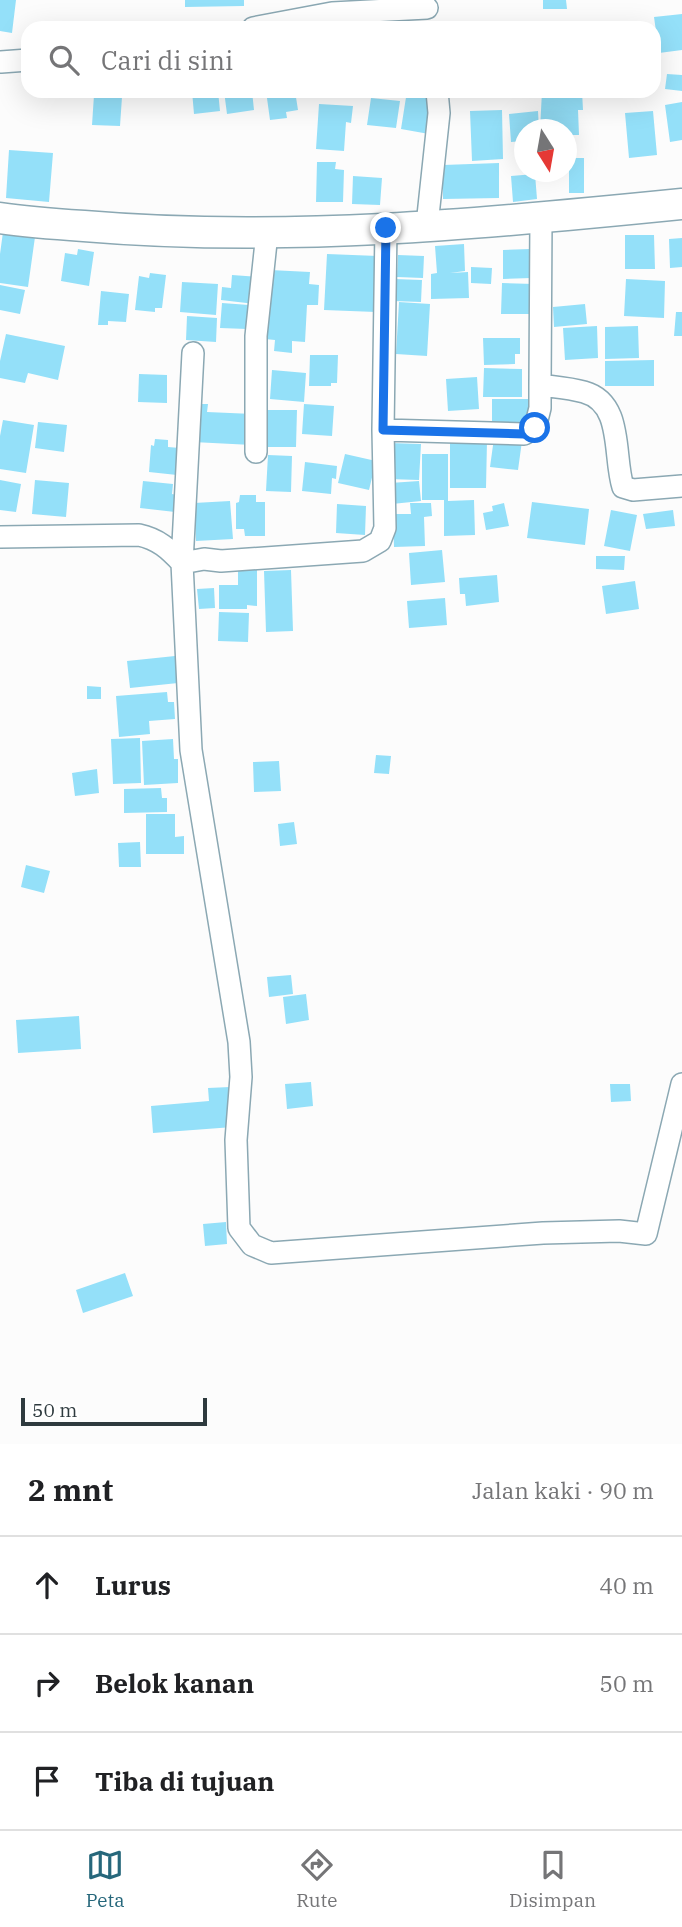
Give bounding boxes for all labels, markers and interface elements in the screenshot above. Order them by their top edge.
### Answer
search box [21,21,661,98]
icon: search [45,41,83,79]
text: Cari di sini [101,43,233,77]
north arrow [514,119,577,182]
route end [370,212,401,243]
route start [519,412,550,443]
scale bar [21,1395,206,1427]
text: 50 m [32,1398,77,1422]
text: 2 mnt [28,1470,113,1509]
text: Jalan kaki · 90 m [472,1475,654,1505]
icon: ahead [28,1566,66,1604]
text: Lurus [95,1568,171,1602]
text: 40 m [599,1570,654,1600]
icon: right [28,1664,66,1702]
text: Belok kanan [95,1666,254,1700]
text: 50 m [599,1668,654,1698]
icon: arrive [28,1762,66,1800]
text: Tiba di tujuan [95,1764,275,1798]
tab: Peta [86,1846,125,1912]
tab: Rute [296,1846,337,1912]
tab: Disimpan [509,1846,596,1912]

